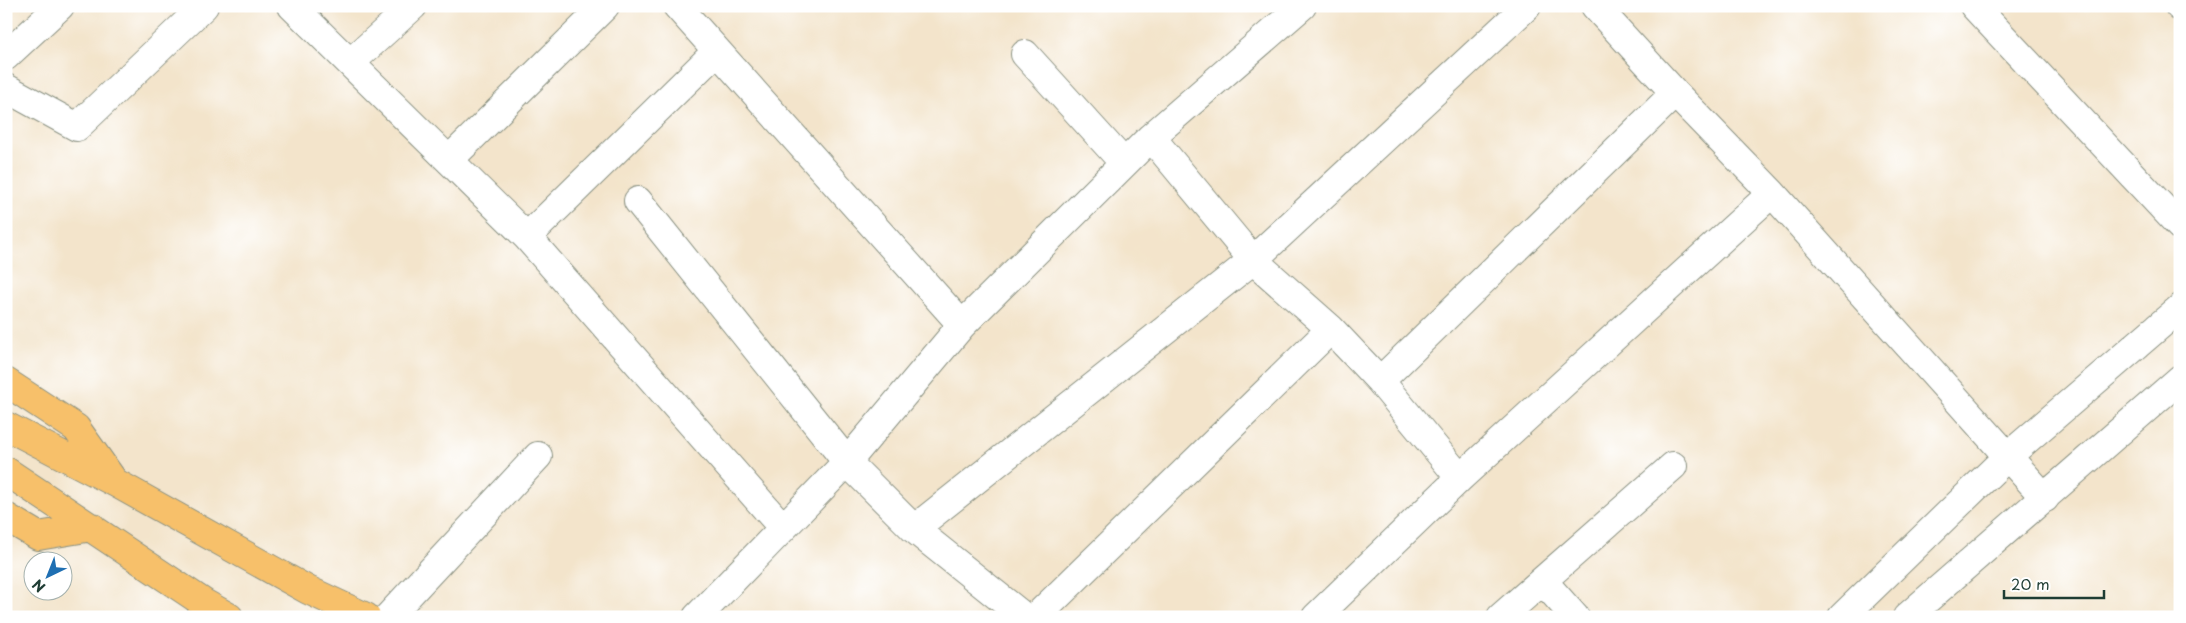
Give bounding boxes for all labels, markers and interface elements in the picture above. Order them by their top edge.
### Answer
north arrow [22,550,72,600]
scale bar [2004,568,2104,600]
text: 20 m [2011,572,2050,595]
text: N [28,574,50,597]

